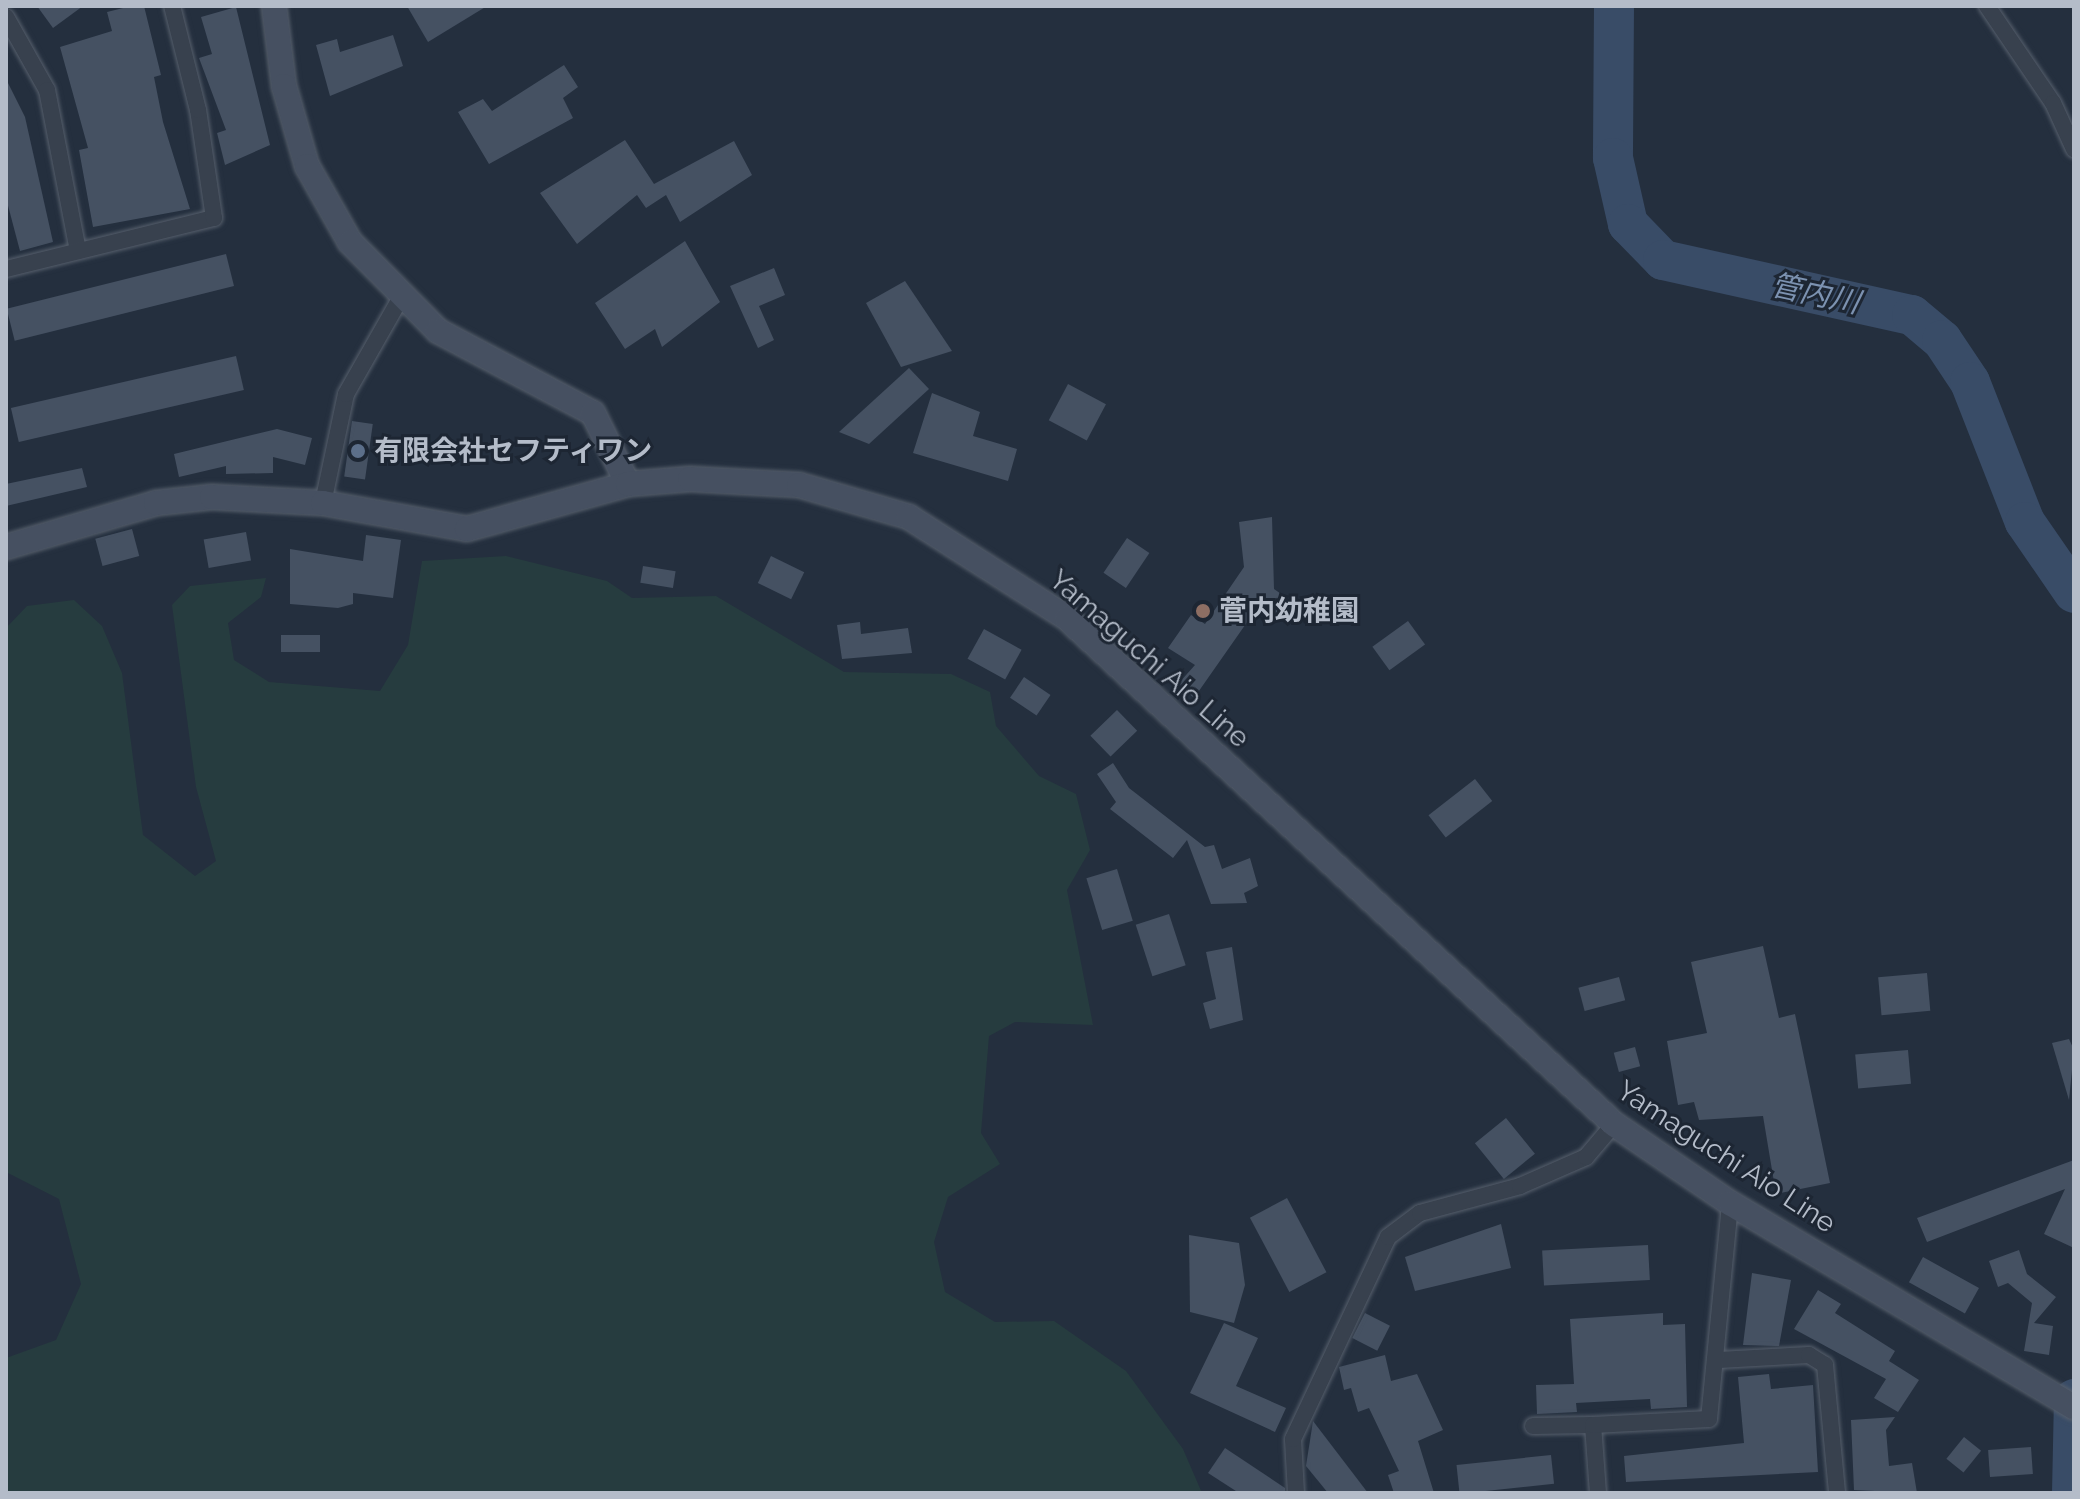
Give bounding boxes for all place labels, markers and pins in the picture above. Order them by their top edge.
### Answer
place label: 有限会社セフティワン [374,434,654,468]
marker: 有限会社セフティワン [349,442,367,460]
place label: 菅内幼稚園 [1219,594,1359,628]
marker: 菅内幼稚園 [1194,602,1212,620]

